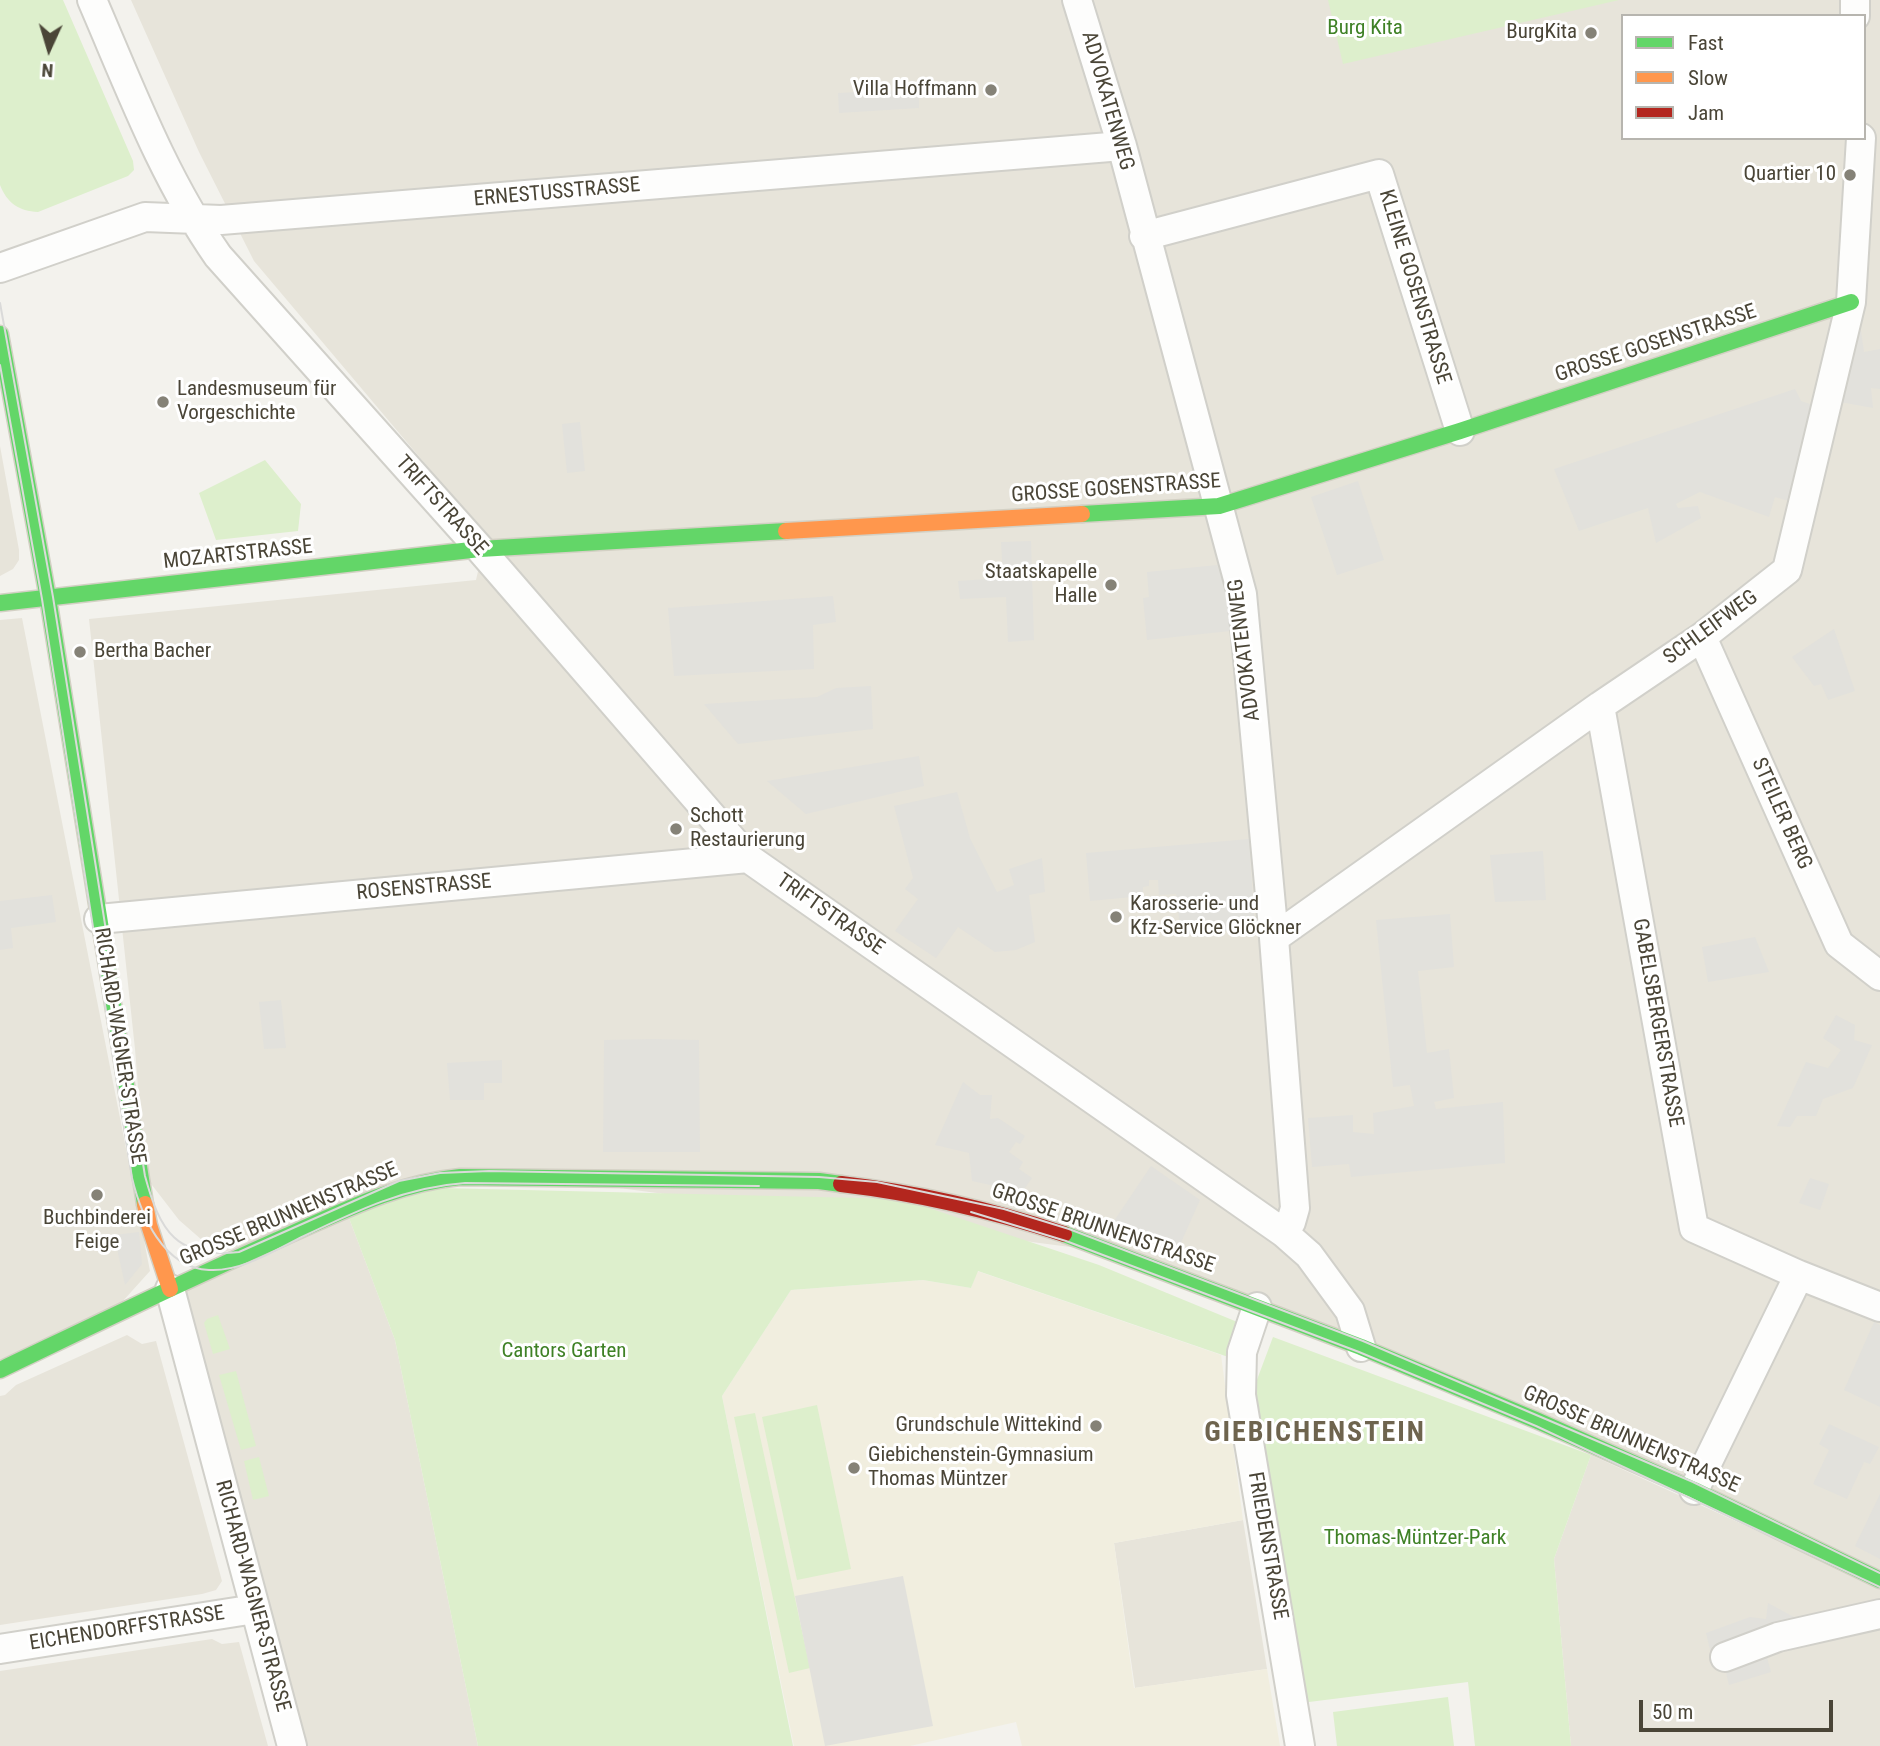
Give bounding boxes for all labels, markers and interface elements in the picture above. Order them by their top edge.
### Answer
north arrow [14,14,84,84]
legend [1621,14,1866,140]
park label: Burg Kita [1327,16,1403,42]
place label: BurgKita [1506,20,1577,46]
marker: BurgKita [1583,25,1599,41]
street label: ADVOKATENWEG [1075,29,1139,173]
text: Fast [1688,31,1724,55]
text: N [41,59,54,82]
text: Slow [1688,66,1728,90]
place label: Villa Hoffmann [853,77,977,103]
marker: Villa Hoffmann [983,82,999,98]
text: Jam [1688,101,1724,125]
place label: Quartier 10 [1743,162,1836,188]
marker: Quartier 10 [1842,167,1858,183]
street label: ERNESTUSSTRASSE [473,173,641,213]
street label: KLEINE GOSENSTRASSE [1372,187,1456,387]
street label: GROSSE GOSENSTRASSE [1552,300,1760,388]
place label: Landesmuseum für Vorgeschichte [177,377,336,427]
marker: Landesmuseum für Vorgeschichte [155,394,171,410]
street label: TRIFTSTRASSE [390,451,492,561]
street label: GROSSE GOSENSTRASSE [1010,469,1222,509]
street label: MOZARTSTRASSE [162,535,314,575]
place label: Staatskapelle Halle [985,560,1097,610]
marker: Staatskapelle Halle [1103,577,1119,593]
street label: ADVOKATENWEG [1224,577,1266,723]
street label: SCHLEIFWEG [1659,585,1763,671]
place label: Bertha Bacher [94,639,211,665]
marker: Bertha Bacher [72,644,88,660]
street label: STEILER BERG [1745,754,1817,874]
place label: Schott Restaurierung [690,804,805,854]
marker: Schott Restaurierung [668,821,684,837]
street label: TRIFTSTRASSE [771,869,889,961]
street label: ROSENSTRASSE [355,870,493,906]
place label: Karosserie- und Kfz-Service Glöckner [1130,892,1301,942]
marker: Karosserie- und Kfz-Service Glöckner [1108,909,1124,925]
street label: GABELSBERGERSTRASSE [1626,917,1688,1129]
street label: RICHARD-WAGNER-STRASSE [88,926,150,1166]
street label: GROSSE BRUNNENSTRASSE [176,1158,402,1272]
street label: GROSSE BRUNNENSTRASSE [988,1179,1218,1279]
marker: Buchbinderei Feige [89,1187,105,1203]
place label: Buchbinderei Feige [43,1206,151,1256]
park label: Cantors Garten [501,1339,627,1365]
street label: GROSSE BRUNNENSTRASSE [1519,1381,1743,1499]
place label: Grundschule Wittekind [895,1413,1082,1439]
district label: GIEBICHENSTEIN [1206,1417,1424,1451]
marker: Grundschule Wittekind [1088,1418,1104,1434]
place label: Giebichenstein-Gymnasium Thomas Müntzer [868,1443,1093,1493]
marker: Giebichenstein-Gymnasium Thomas Müntzer [846,1460,862,1476]
street label: FRIEDENSTRASSE [1242,1470,1292,1622]
street label: RICHARD-WAGNER-STRASSE [209,1477,295,1715]
park label: Thomas-Müntzer-Park [1324,1526,1506,1552]
street label: EICHENDORFFSTRASSE [28,1601,226,1657]
scale bar [1642,1686,1836,1730]
text: 50 m [1652,1700,1693,1724]

